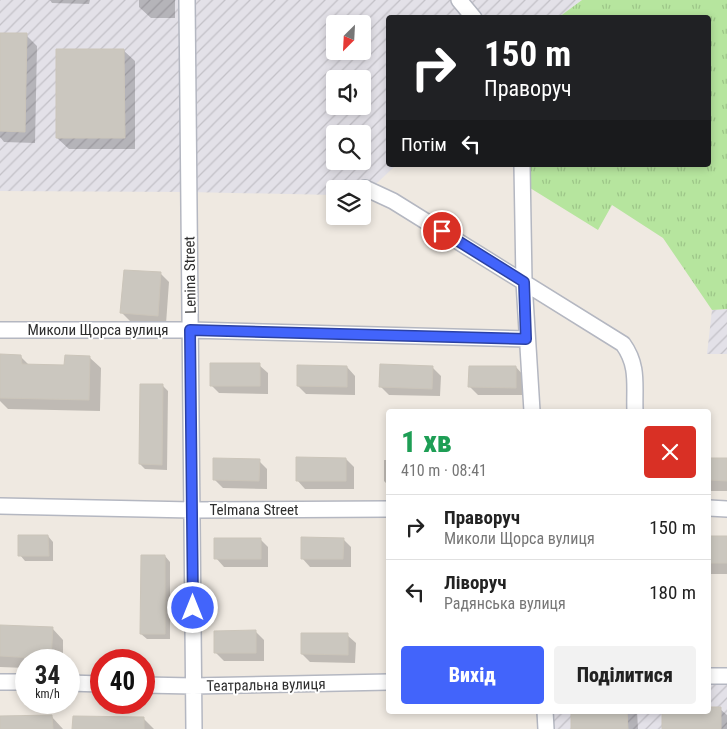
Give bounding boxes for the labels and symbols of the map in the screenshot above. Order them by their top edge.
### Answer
north arrow [326,15,371,60]
pin [421,210,463,252]
street label: Lenina Street [180,236,200,314]
street label: Миколи Щорса вулиця [27,321,169,339]
street label: Telmana Street [209,501,299,519]
position arrow [166,581,218,633]
speed limit sign: 40 [90,649,155,714]
street label: Театральна вулиця [206,675,326,695]

